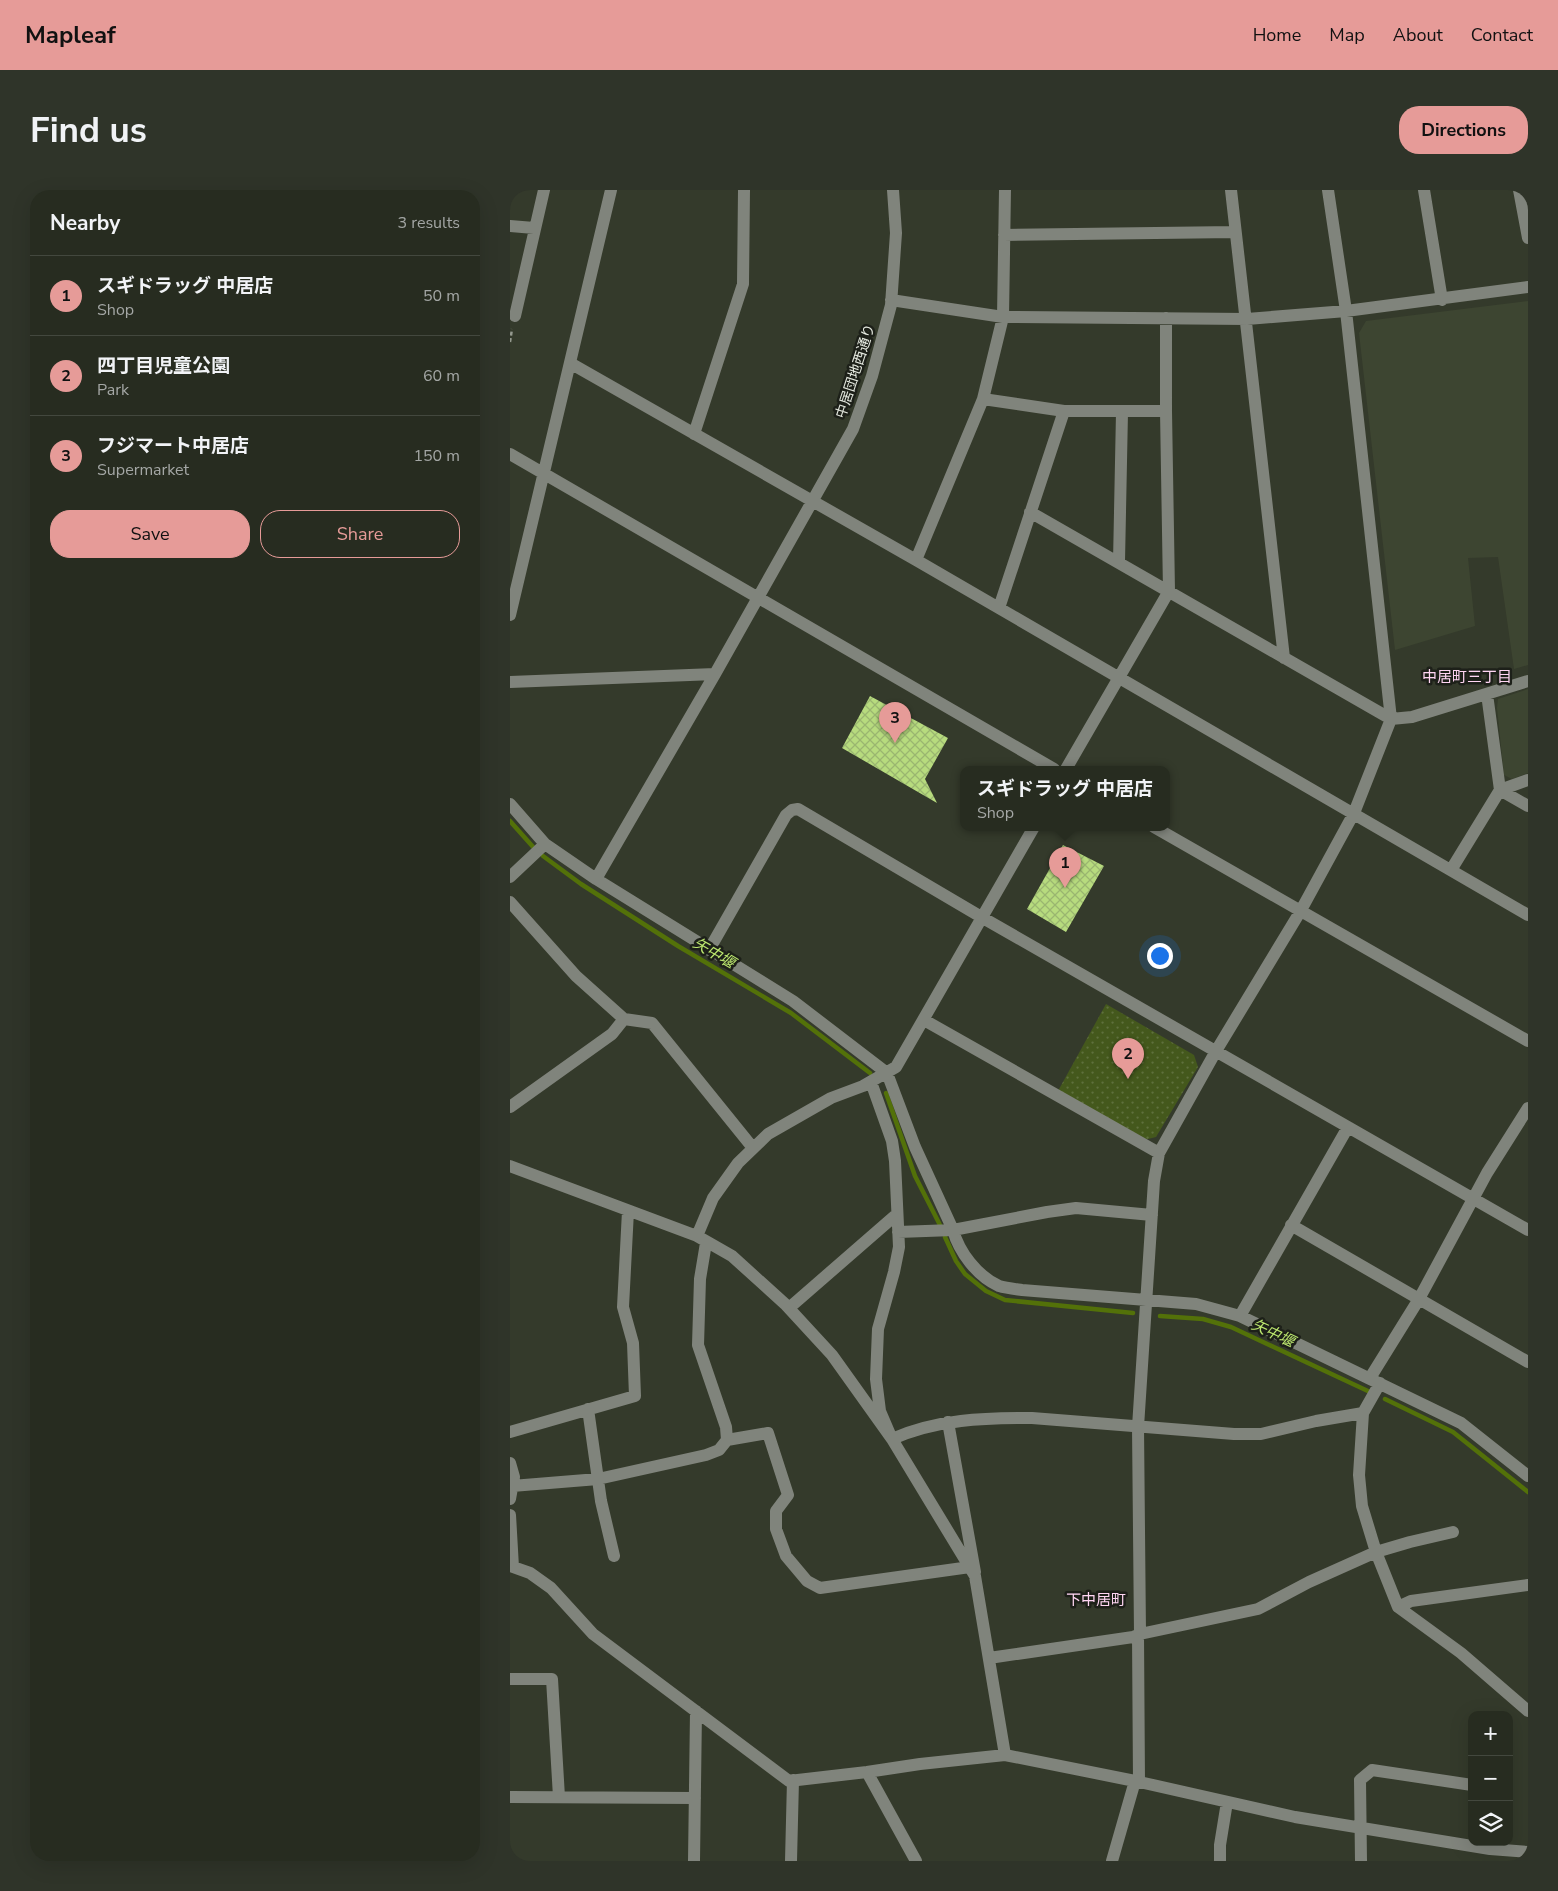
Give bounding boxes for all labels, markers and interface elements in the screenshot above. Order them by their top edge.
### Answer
text: Mapleaf [25,19,116,51]
text: Home [1253,23,1301,47]
text: Map [1329,23,1365,47]
text: About [1393,23,1443,47]
text: Contact [1471,23,1533,47]
button: Directions [1399,106,1528,154]
text: Find us [30,107,147,154]
text: Nearby [50,209,120,237]
text: 3 results [398,212,460,234]
text: スギドラッグ 中居店 [97,273,273,299]
text: 1 [61,285,71,307]
text: 50 m [423,285,460,307]
text: Shop [97,299,134,321]
street label: 中居団地西通り [831,322,880,421]
text: 四丁目児童公園 [97,353,230,379]
text: 2 [61,365,71,387]
text: 60 m [423,365,460,387]
text: Park [97,379,129,401]
text: フジマート中居店 [97,433,249,459]
text: 3 [61,445,71,467]
text: 150 m [413,445,460,467]
text: Supermarket [97,459,189,481]
button: Save [50,510,250,558]
button: Share [260,510,460,558]
district label: 中居町三丁目 [1422,667,1512,687]
pin: 3 [879,702,911,743]
popup [960,766,1170,831]
text: スギドラッグ 中居店 [977,776,1153,802]
text: Shop [977,802,1014,824]
pin: 1 [1049,847,1081,888]
water label: 矢中堰 [690,933,741,974]
your location [1147,943,1173,969]
pin: 2 [1112,1038,1144,1079]
water label: 矢中堰 [1248,1314,1300,1353]
district label: 下中居町 [1066,1590,1126,1610]
map controls [1468,1711,1513,1846]
button: + [1468,1711,1513,1756]
button: − [1468,1756,1513,1801]
button: layers [1468,1801,1513,1846]

